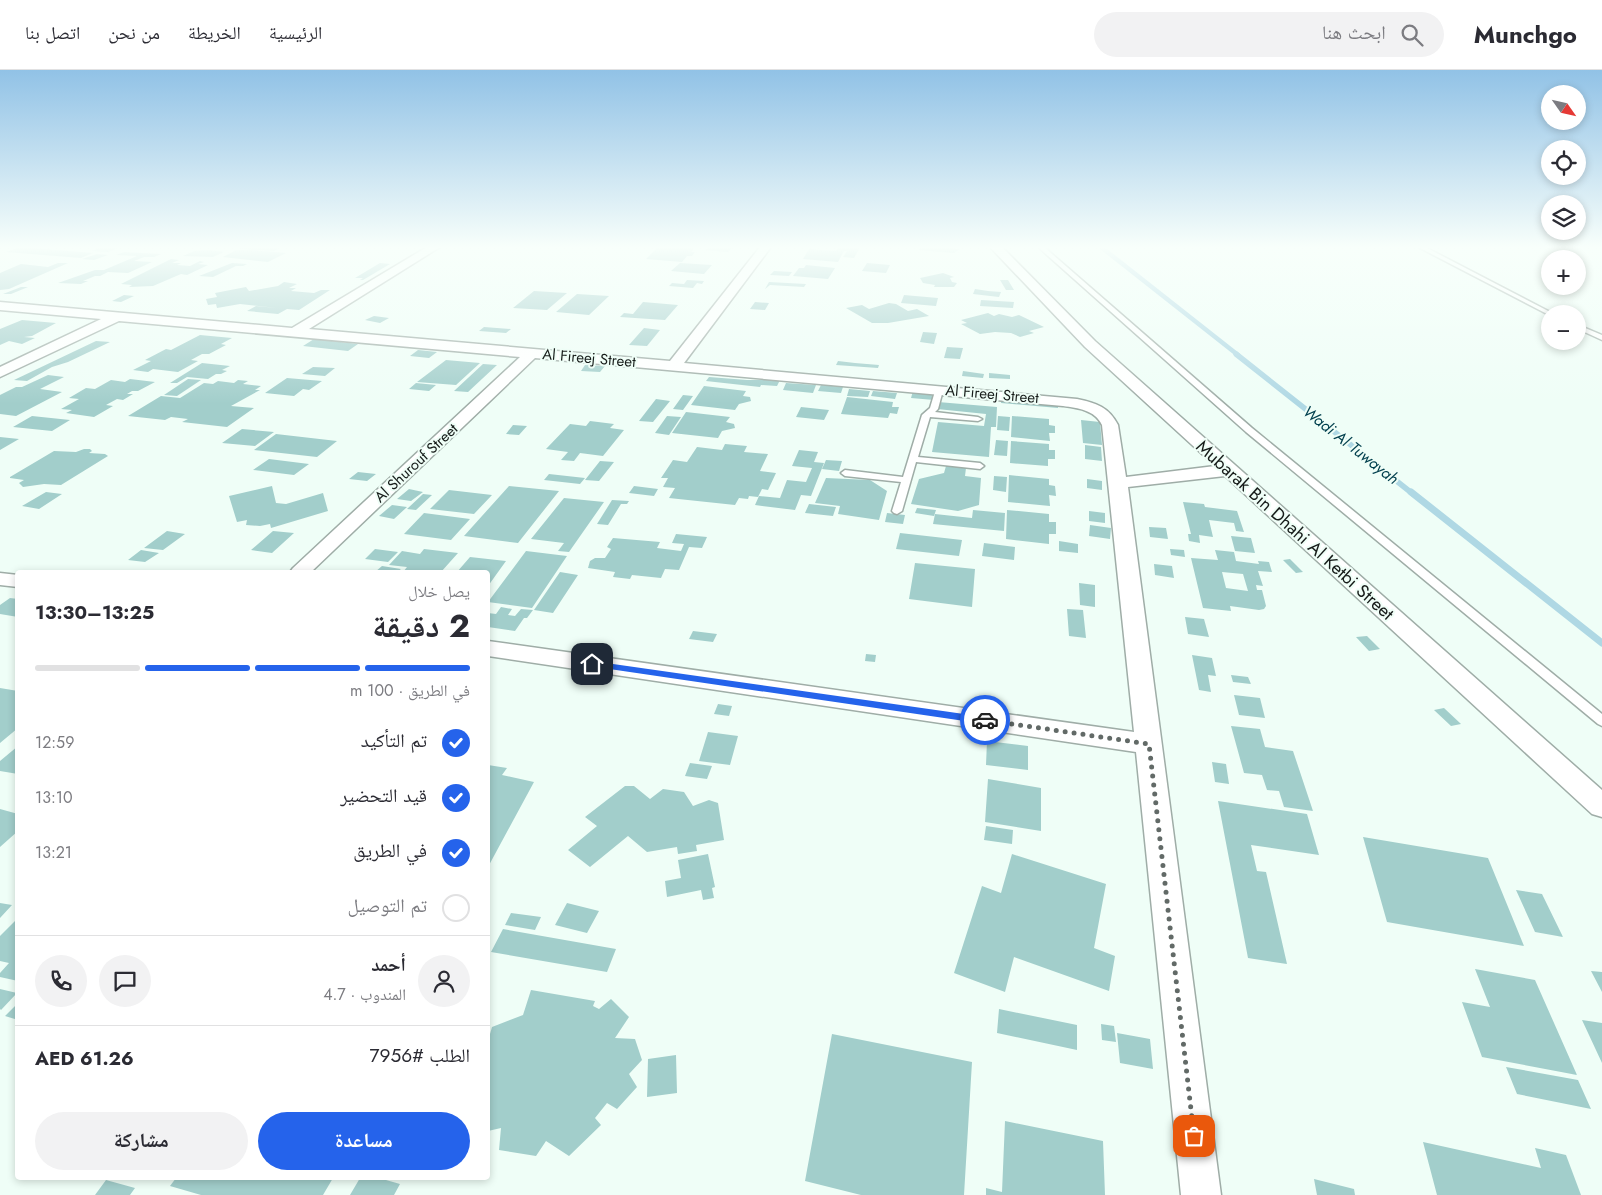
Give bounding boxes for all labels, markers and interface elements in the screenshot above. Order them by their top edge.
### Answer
search box [1094,12,1444,57]
text: Munchgo [1474,17,1577,52]
text: ابحث هنا [1322,19,1386,46]
text: اتصل بنا [25,20,80,46]
text: من نحن [108,20,160,46]
text: الخريطة [188,20,241,46]
text: الرئيسية [269,20,322,46]
icon: search [1398,21,1426,49]
north arrow [1541,85,1586,130]
map controls [1541,85,1586,350]
button: locate [1541,140,1586,185]
button: layers [1541,195,1586,240]
button: + [1541,250,1586,295]
button: − [1541,305,1586,350]
street label: Al Fireej Street [541,343,637,373]
street label: Al Fireej Street [944,379,1040,409]
water label: Wadi Al Tuwayah [1298,400,1404,490]
street label: Al Shurouf Street [369,418,463,508]
street label: Mubarak Bin Dhahi Al Ketbi Street [1190,434,1400,627]
text: يصل خلال [408,580,470,603]
text: 13:25–13:30 [35,599,154,626]
text: 2 دقيقة [372,603,470,649]
pin [571,643,613,685]
icon: home [578,650,606,678]
text: في الطريق · 100 m [350,679,470,702]
courier [960,695,1010,745]
icon: car [971,706,999,734]
text: تم التأكيد [361,727,427,754]
icon: check [442,729,470,757]
text: 12:59 [35,731,74,754]
text: قيد التحضير [340,782,427,809]
icon: check [442,784,470,812]
text: 13:10 [35,786,73,809]
text: في الطريق [353,837,427,864]
icon: check [442,839,470,867]
text: 13:21 [35,841,72,864]
text: تم التوصيل [347,892,427,919]
text: أحمد [371,951,406,978]
button: phone [35,955,87,1007]
button: chat [99,955,151,1007]
button: person [418,955,470,1007]
text: المندوب · 4.7 [323,983,406,1006]
text: الطلب #7956 [370,1042,470,1069]
text: AED 61.26 [35,1045,134,1072]
button: مشاركة [35,1112,248,1170]
button: مساعدة [258,1112,470,1170]
pin [1173,1115,1215,1157]
icon: bag [1180,1122,1208,1150]

